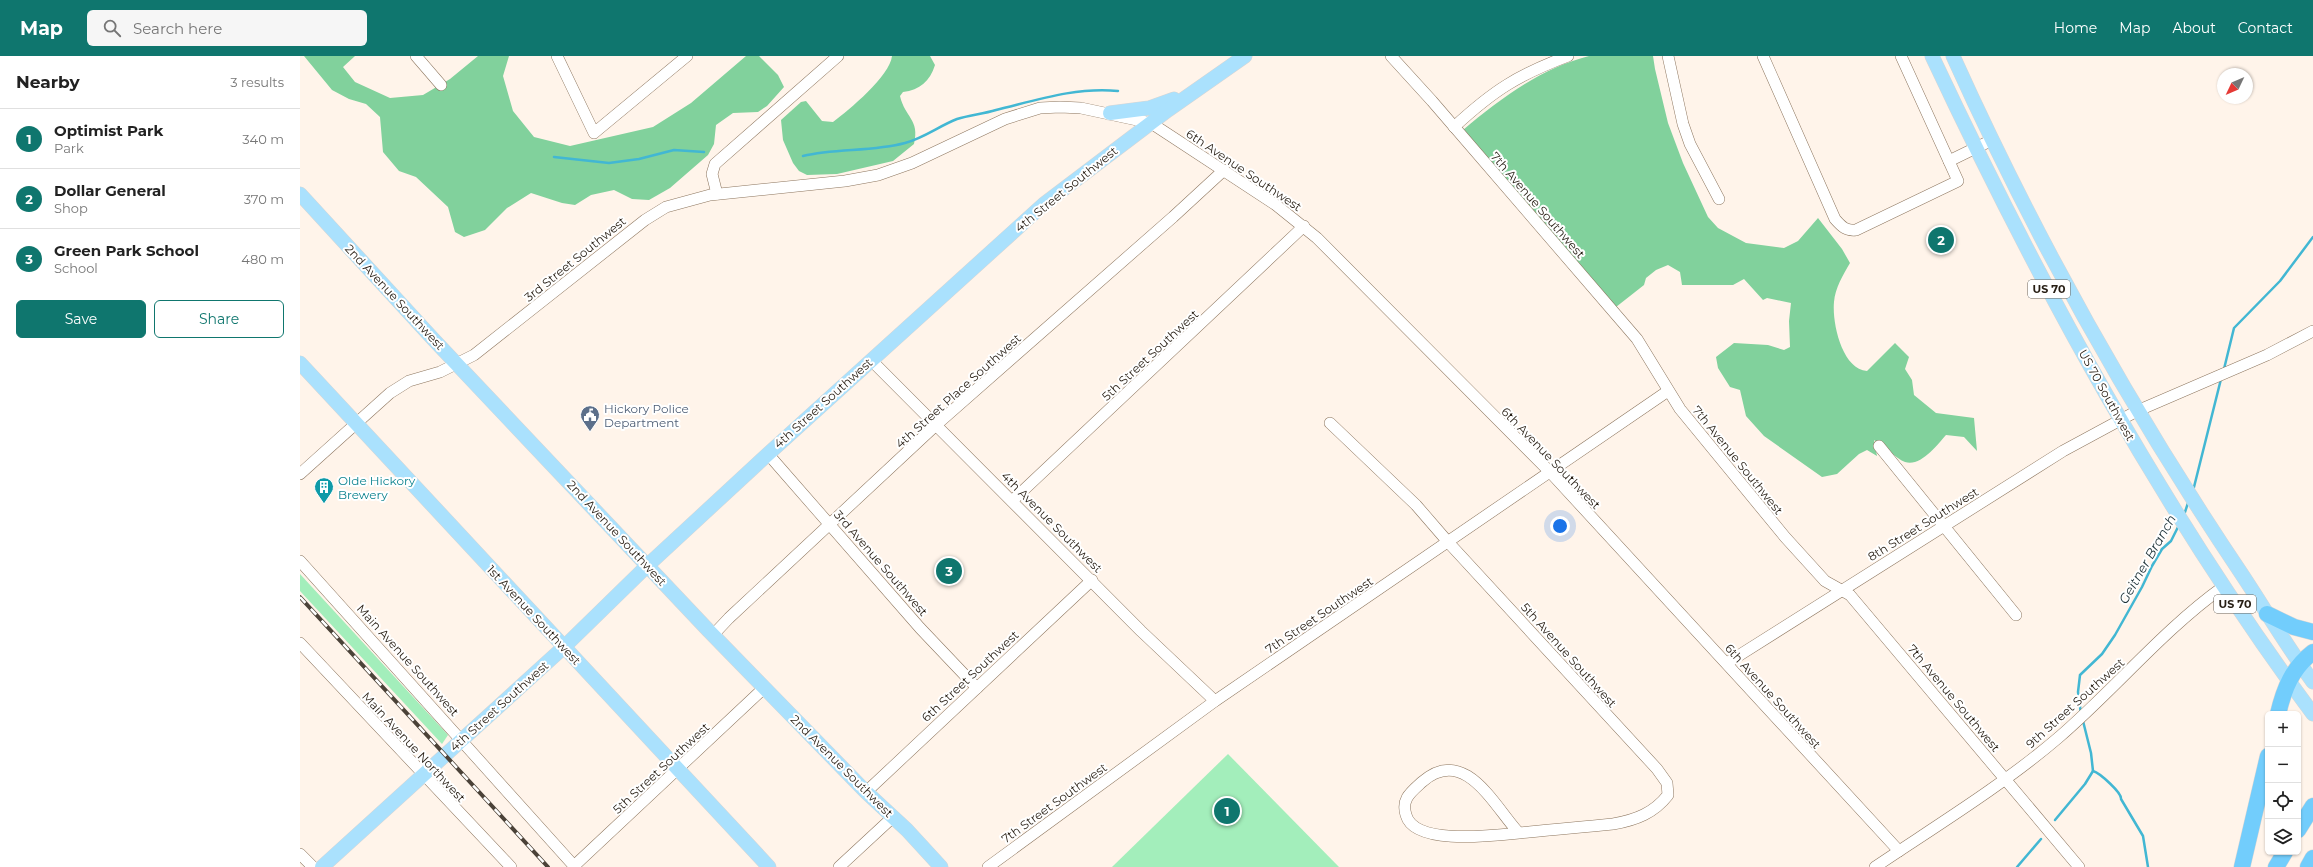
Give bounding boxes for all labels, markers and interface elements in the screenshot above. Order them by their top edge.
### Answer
search box [87,10,367,46]
text: Map [20,17,63,40]
icon: search [101,17,123,39]
text: Search here [133,19,222,38]
text: Home [2054,19,2097,37]
text: Map [2119,19,2150,37]
text: About [2172,19,2216,37]
text: Contact [2238,19,2293,37]
north arrow [2217,68,2253,104]
text: Nearby [16,72,80,92]
text: 3 results [230,74,284,90]
text: Optimist Park [54,121,163,140]
street label: 6th Avenue Southwest [1183,126,1305,214]
text: 1 [26,131,32,147]
text: 340 m [242,131,284,147]
text: Park [54,140,84,156]
street label: 4th Street Southwest [1012,143,1120,235]
street label: 7th Avenue Southwest [1488,149,1588,261]
text: Dollar General [54,181,166,200]
text: 2 [25,191,33,207]
text: 370 m [244,191,284,207]
text: Shop [54,200,88,216]
street label: 3rd Street Southwest [521,213,629,305]
pin: 2 [1928,225,1954,255]
text: Green Park School [54,241,199,260]
street label: 2nd Avenue Southwest [342,241,448,353]
text: 3 [25,251,33,267]
text: 480 m [241,251,284,267]
text: School [54,260,98,276]
road number: US 70 [2028,280,2070,298]
button: Save [16,300,146,338]
button: Share [154,300,284,338]
street label: 5th Street Southwest [1099,306,1201,404]
street label: 4th Street Place Southwest [892,331,1024,451]
street label: US 70 Southwest [2076,347,2138,443]
street label: 4th Street Southwest [771,355,876,451]
place label: Hickory Police Department [604,401,689,430]
street label: 7th Avenue Southwest [1689,403,1787,518]
public building icon: Hickory Police Department [579,404,601,432]
street label: 6th Avenue Southwest [1498,404,1604,512]
street label: 4th Avenue Southwest [998,468,1106,576]
place label: Olde Hickory Brewery [338,473,416,502]
building icon: Olde Hickory Brewery [313,476,335,504]
street label: 2nd Avenue Southwest [564,477,670,589]
street label: 8th Street Southwest [1865,484,1981,564]
street label: 3rd Avenue Southwest [831,507,931,619]
water label: Geitner Branch [2115,512,2179,606]
your location [1550,516,1570,536]
pin: 3 [936,556,962,586]
street label: 1st Avenue Southwest [484,562,584,668]
street label: 7th Street Southwest [1262,573,1376,657]
road number: US 70 [2214,595,2256,613]
street label: 5th Avenue Southwest [1518,600,1620,710]
street label: Main Avenue Southwest [354,601,462,719]
street label: 6th Street Southwest [918,627,1022,725]
street label: 6th Avenue Southwest [1722,640,1824,752]
street label: 7th Avenue Southwest [1905,641,2003,755]
street label: 9th Street Southwest [2023,655,2127,751]
street label: 4th Street Southwest [447,658,552,754]
street label: Main Avenue Northwest [359,689,469,805]
map controls [2265,711,2301,855]
button: + [2265,711,2301,747]
street label: 2nd Avenue Southwest [788,712,896,820]
street label: 5th Street Southwest [610,719,712,817]
button: − [2265,747,2301,783]
street label: 7th Street Southwest [998,760,1110,846]
button: locate [2265,783,2301,819]
pin: 1 [1214,796,1240,826]
button: layers [2265,819,2301,855]

